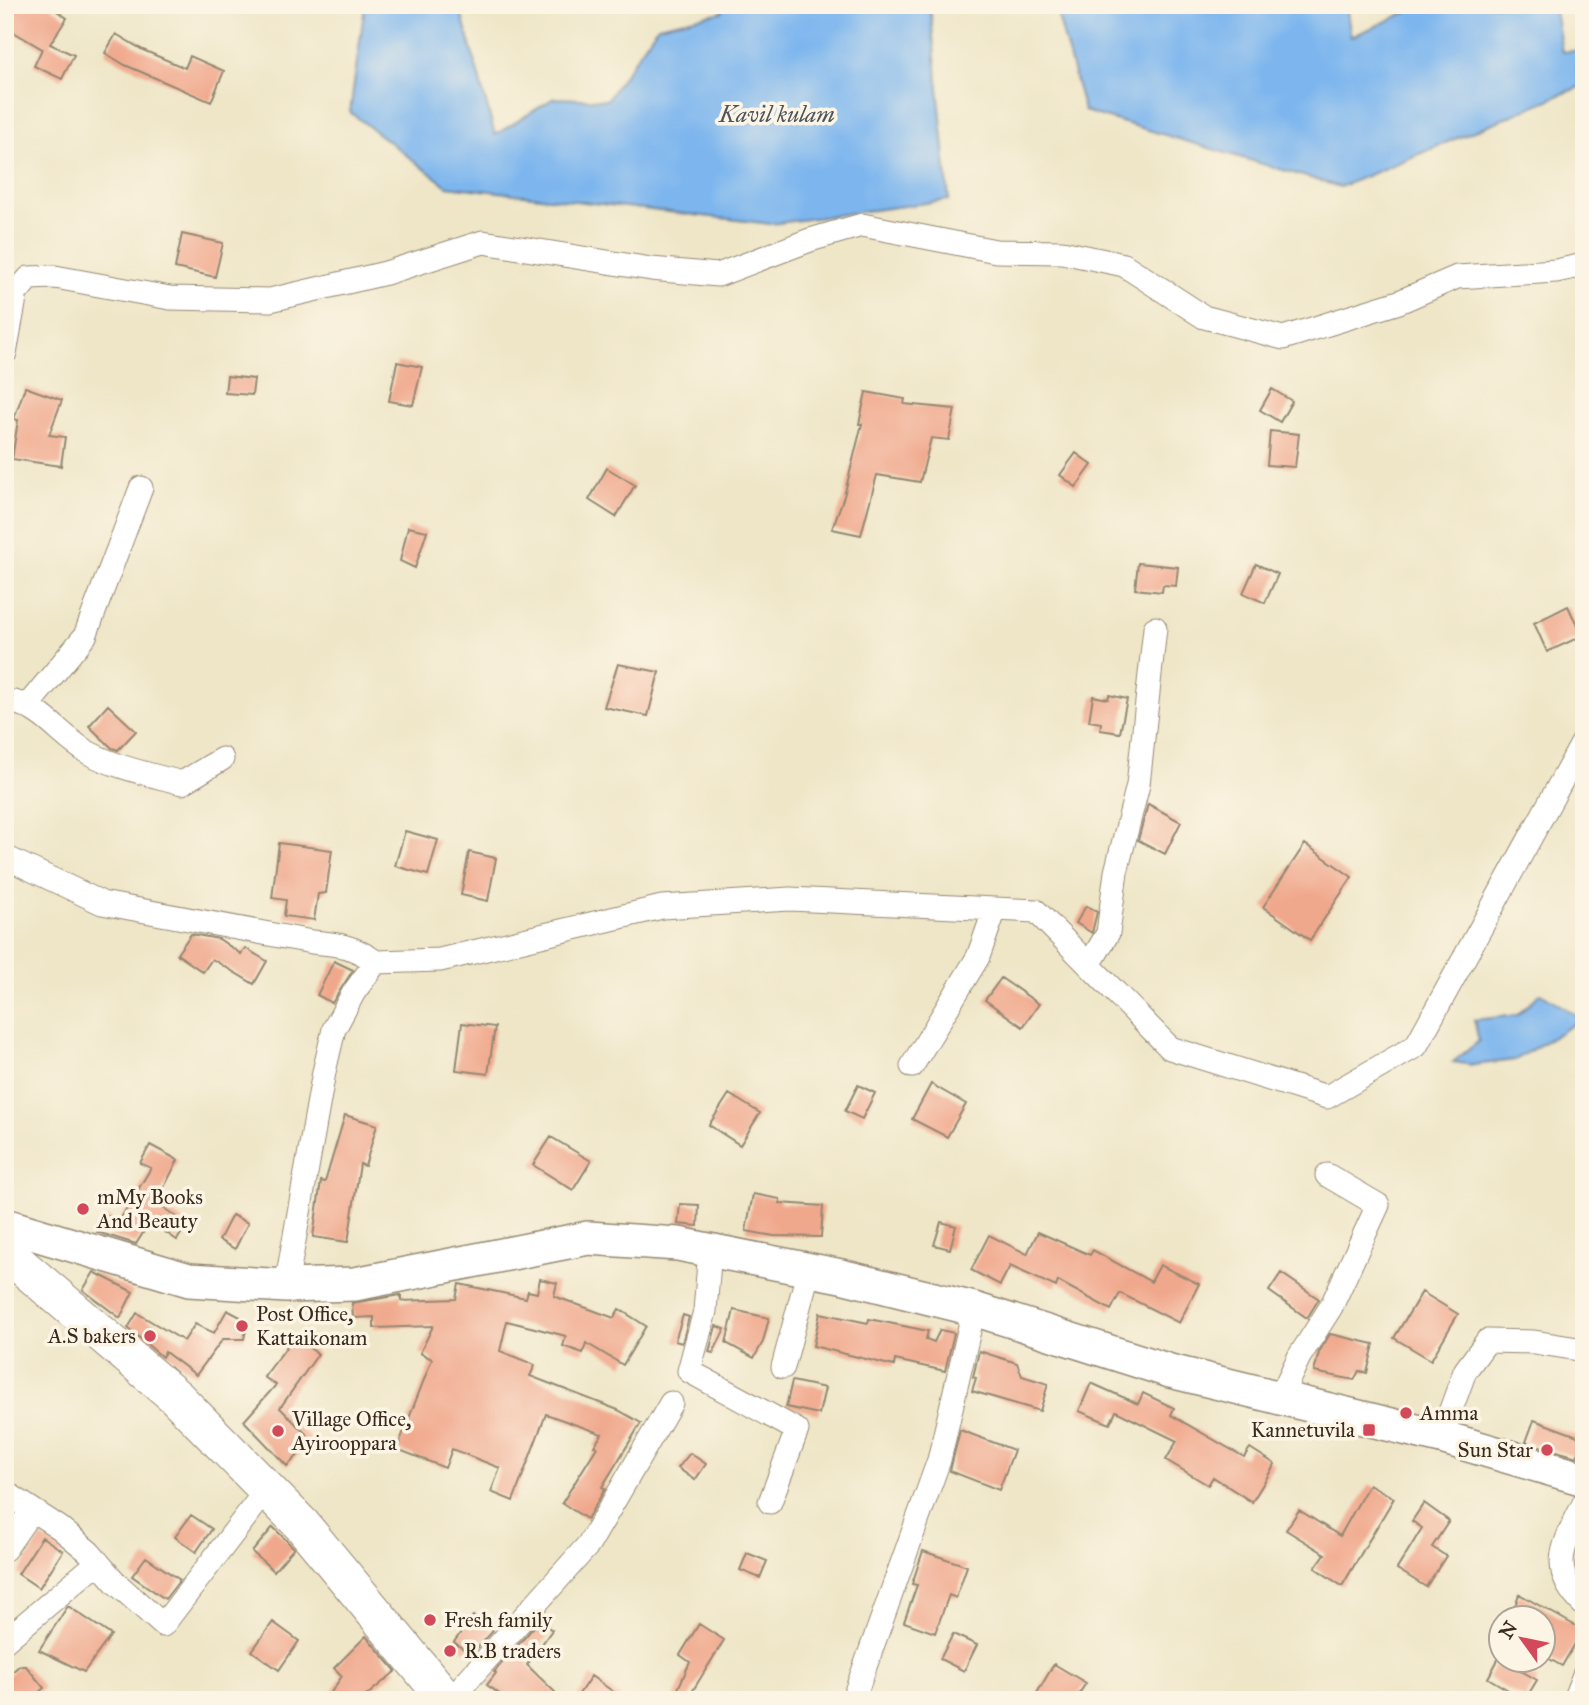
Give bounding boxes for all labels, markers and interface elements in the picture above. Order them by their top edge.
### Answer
water label: Kavil kulam [718,100,835,128]
place label: mMy Books And Beauty [96,1184,203,1234]
marker: mMy Books And Beauty [75,1201,91,1217]
place label: Post Office, Kattaikonam [256,1301,368,1351]
marker: Post Office, Kattaikonam [234,1318,250,1334]
place label: A.S bakers [47,1323,136,1349]
marker: A.S bakers [142,1328,158,1344]
place label: Amma [1419,1400,1478,1426]
marker: Amma [1398,1405,1414,1421]
place label: Village Office, Ayirooppara [291,1406,411,1456]
place label: Kannetuvila [1251,1417,1355,1443]
marker: Kannetuvila [1361,1422,1377,1438]
marker: Village Office, Ayirooppara [270,1423,286,1439]
place label: Sun Star [1458,1437,1533,1463]
marker: Sun Star [1539,1442,1555,1458]
north arrow [1488,1604,1558,1674]
place label: Fresh family [444,1607,553,1633]
marker: Fresh family [422,1612,438,1628]
text: N [1494,1617,1522,1643]
place label: R.B traders [464,1638,561,1664]
marker: R.B traders [442,1643,458,1659]

